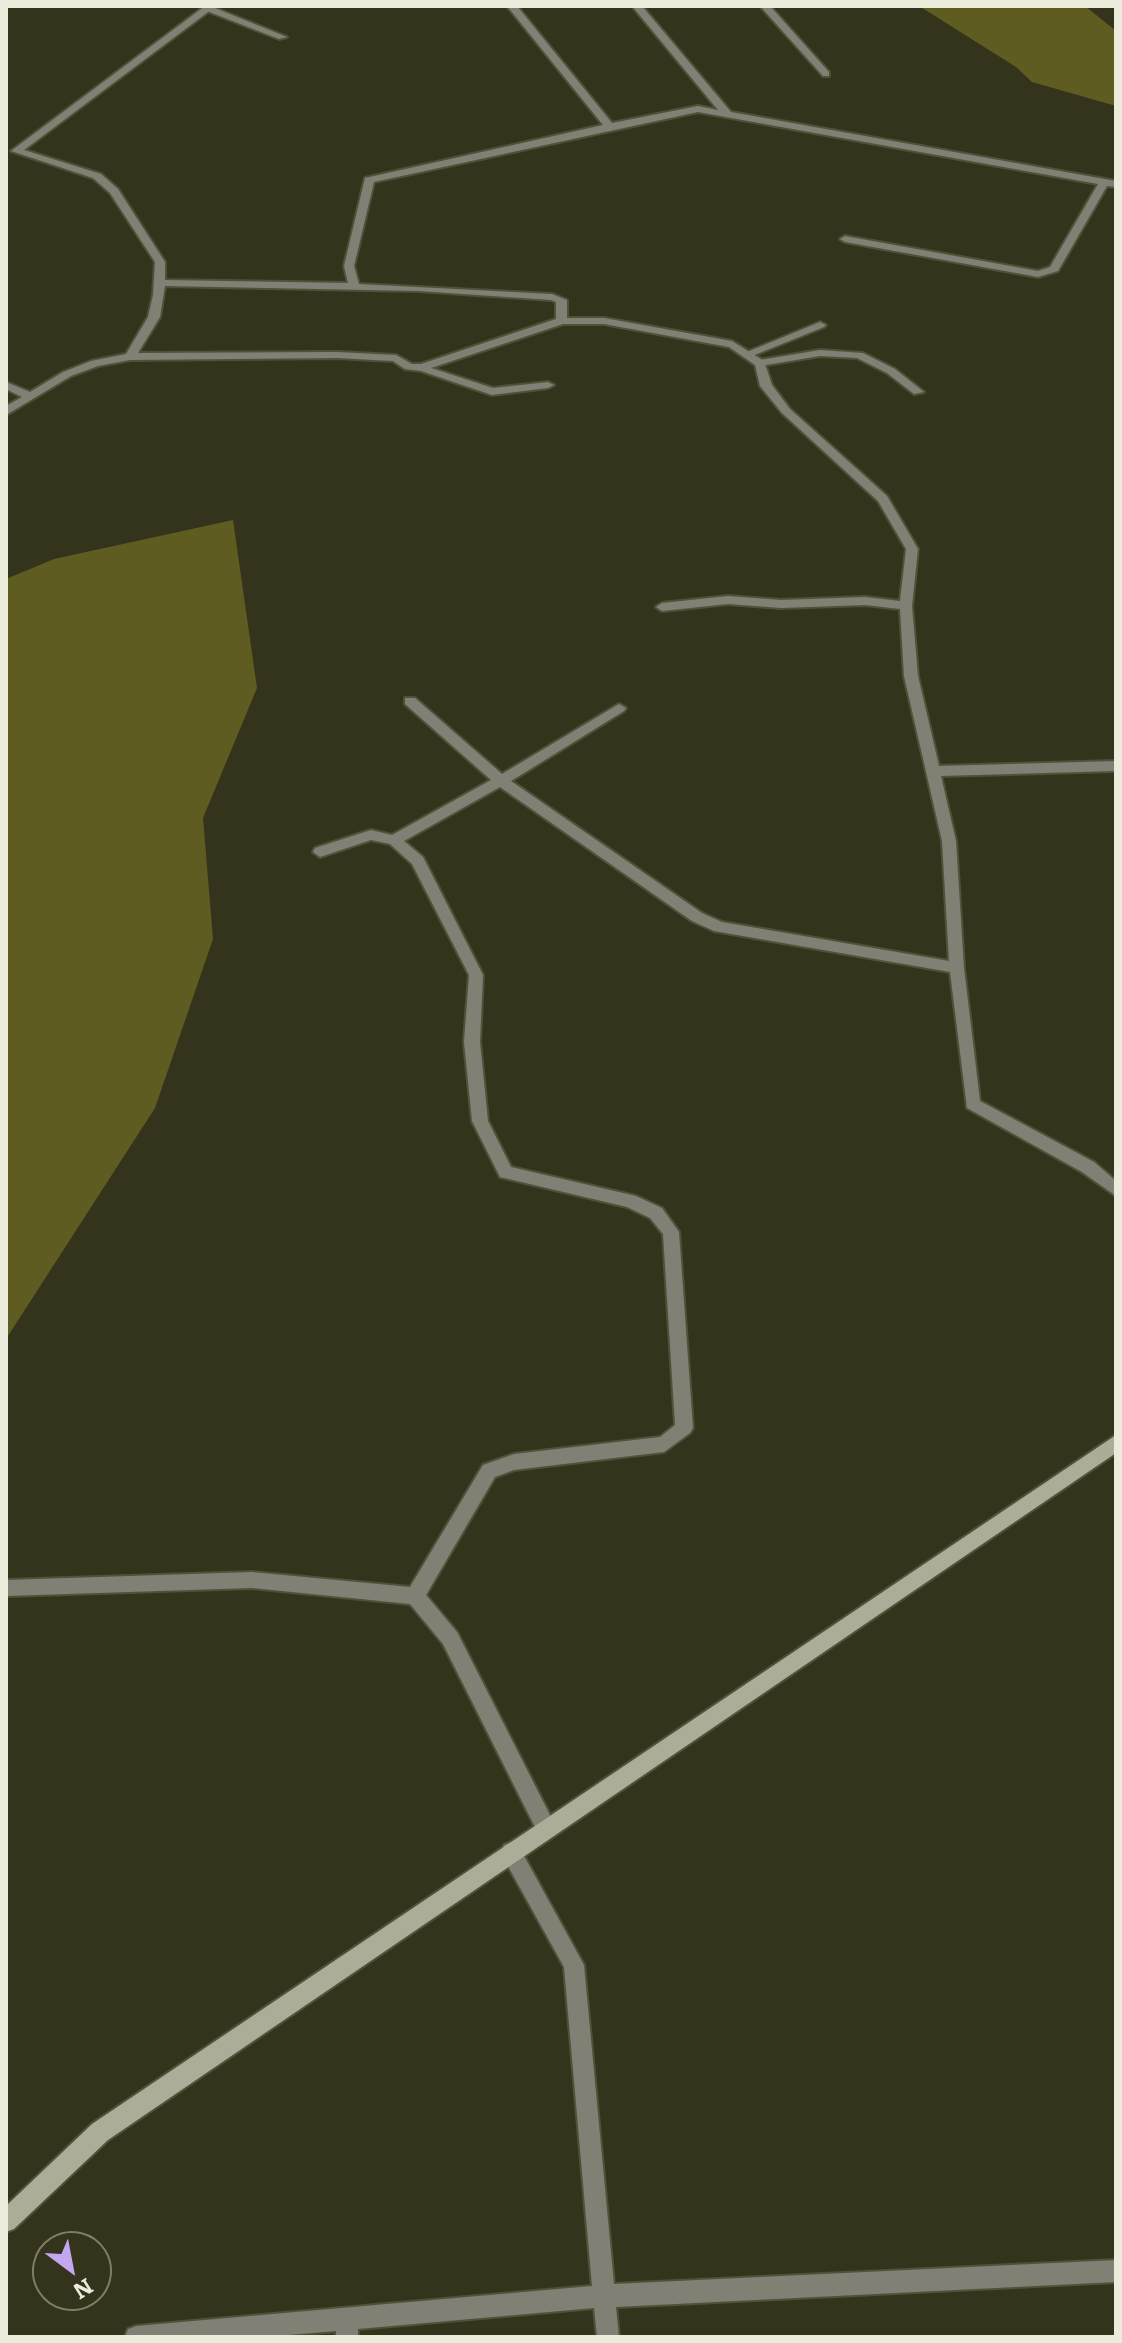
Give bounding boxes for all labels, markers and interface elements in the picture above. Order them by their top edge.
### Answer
north arrow [32,2231,112,2311]
text: N [67,2271,100,2309]

